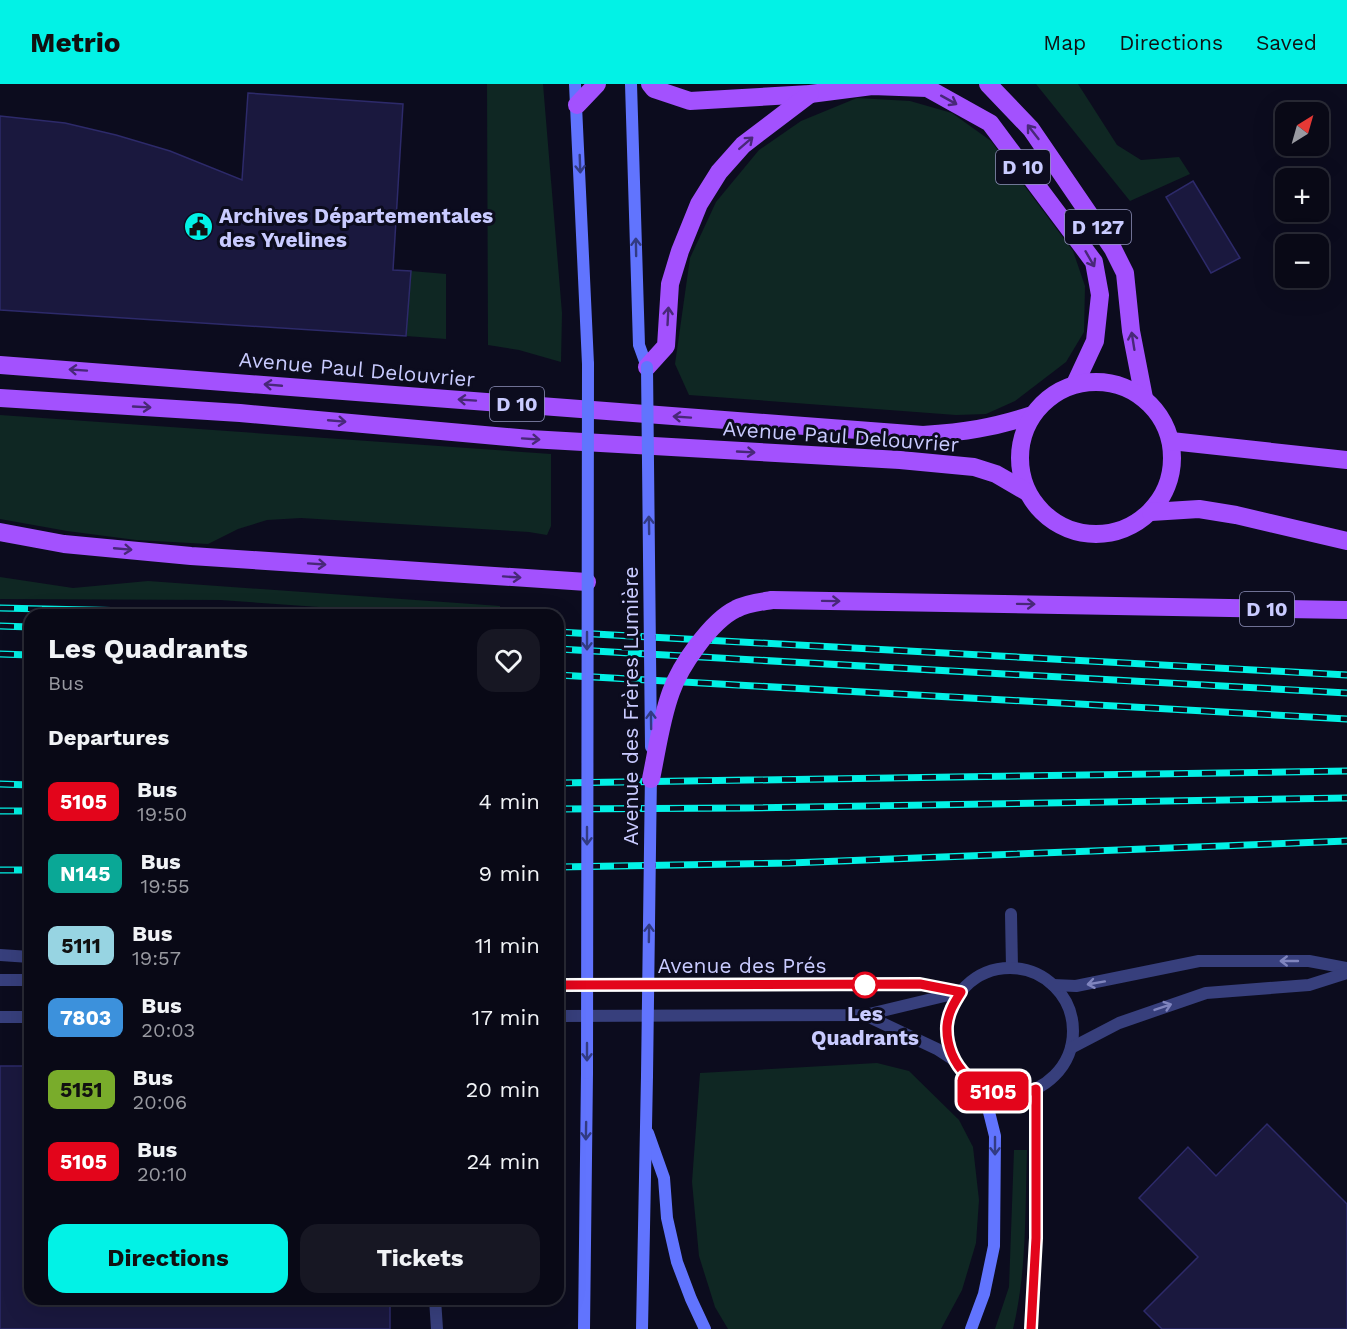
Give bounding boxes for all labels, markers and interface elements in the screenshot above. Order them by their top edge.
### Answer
text: Metrio [30,26,121,59]
text: Map [1043,30,1086,55]
text: Directions [1119,30,1223,55]
text: Saved [1256,30,1317,55]
one-way arrow [940,94,957,106]
north arrow [1275,102,1329,156]
map controls [1275,102,1329,288]
one-way arrow [1026,124,1039,140]
one-way arrow [739,136,754,150]
road number: D 10 [996,150,1050,184]
one-way arrow [574,153,585,173]
button: + [1275,168,1329,222]
place label: Archives Départementales des Yvelines [219,203,493,252]
road number: D 127 [1065,210,1131,244]
public building icon: Archives Départementales des Yvelines [182,211,214,243]
button: − [1275,234,1329,288]
one-way arrow [630,238,642,258]
one-way arrow [1084,250,1096,267]
one-way arrow [662,307,673,327]
one-way arrow [1127,331,1138,351]
street label: Avenue Paul Delouvrier [238,346,477,392]
one-way arrow [69,364,89,375]
one-way arrow [263,379,283,390]
road number: D 10 [490,387,544,421]
one-way arrow [458,395,478,406]
one-way arrow [132,401,152,412]
one-way arrow [673,411,693,422]
street label: Avenue Paul Delouvrier [722,415,960,457]
one-way arrow [326,416,346,427]
one-way arrow [520,434,540,445]
one-way arrow [736,446,756,457]
one-way arrow [643,516,654,536]
one-way arrow [112,544,132,555]
one-way arrow [307,559,326,570]
street label: Avenue des Frères Lumière [618,566,643,846]
one-way arrow [501,572,521,583]
road number: D 10 [1240,592,1294,626]
one-way arrow [820,595,840,607]
one-way arrow [1015,598,1035,610]
button: heart [477,629,540,692]
one-way arrow [581,630,593,650]
text: Les Quadrants [48,632,248,665]
text: Bus [48,671,84,695]
one-way arrow [645,711,657,731]
text: Departures [48,725,169,750]
text: Bus [137,777,177,802]
text: 5105 [60,789,107,814]
text: 4 min [479,789,540,814]
text: 19:50 [137,802,187,826]
one-way arrow [581,825,593,845]
text: Bus [140,849,181,874]
text: N145 [60,861,110,886]
text: 9 min [478,861,540,886]
text: 19:55 [140,874,190,898]
text: Bus [132,921,172,946]
one-way arrow [643,924,655,944]
text: 5111 [61,933,101,958]
text: 11 min [475,933,540,958]
text: 19:57 [132,946,181,970]
street label: Avenue des Prés [657,953,827,978]
one-way arrow [1280,955,1300,967]
marker: Les Quadrants [852,972,878,998]
one-way arrow [1087,978,1107,989]
text: Bus [141,993,182,1018]
place label: Les Quadrants [811,1001,919,1050]
one-way arrow [1153,1001,1172,1012]
text: 7803 [60,1005,111,1030]
text: 17 min [472,1005,540,1030]
text: 20:03 [141,1018,195,1042]
one-way arrow [581,1041,593,1061]
text: Bus [133,1065,173,1090]
line badge: 5105 [951,1072,1035,1110]
text: 5151 [60,1077,103,1102]
text: 20 min [466,1077,540,1102]
text: 5105 [970,1079,1016,1104]
text: 20:06 [133,1090,187,1114]
one-way arrow [580,1121,592,1141]
one-way arrow [989,1135,1001,1155]
text: Bus [137,1137,177,1162]
text: 5105 [60,1149,107,1174]
text: 24 min [466,1149,540,1174]
text: 20:10 [137,1162,187,1186]
button: Directions [48,1224,288,1293]
button: Tickets [300,1224,540,1293]

